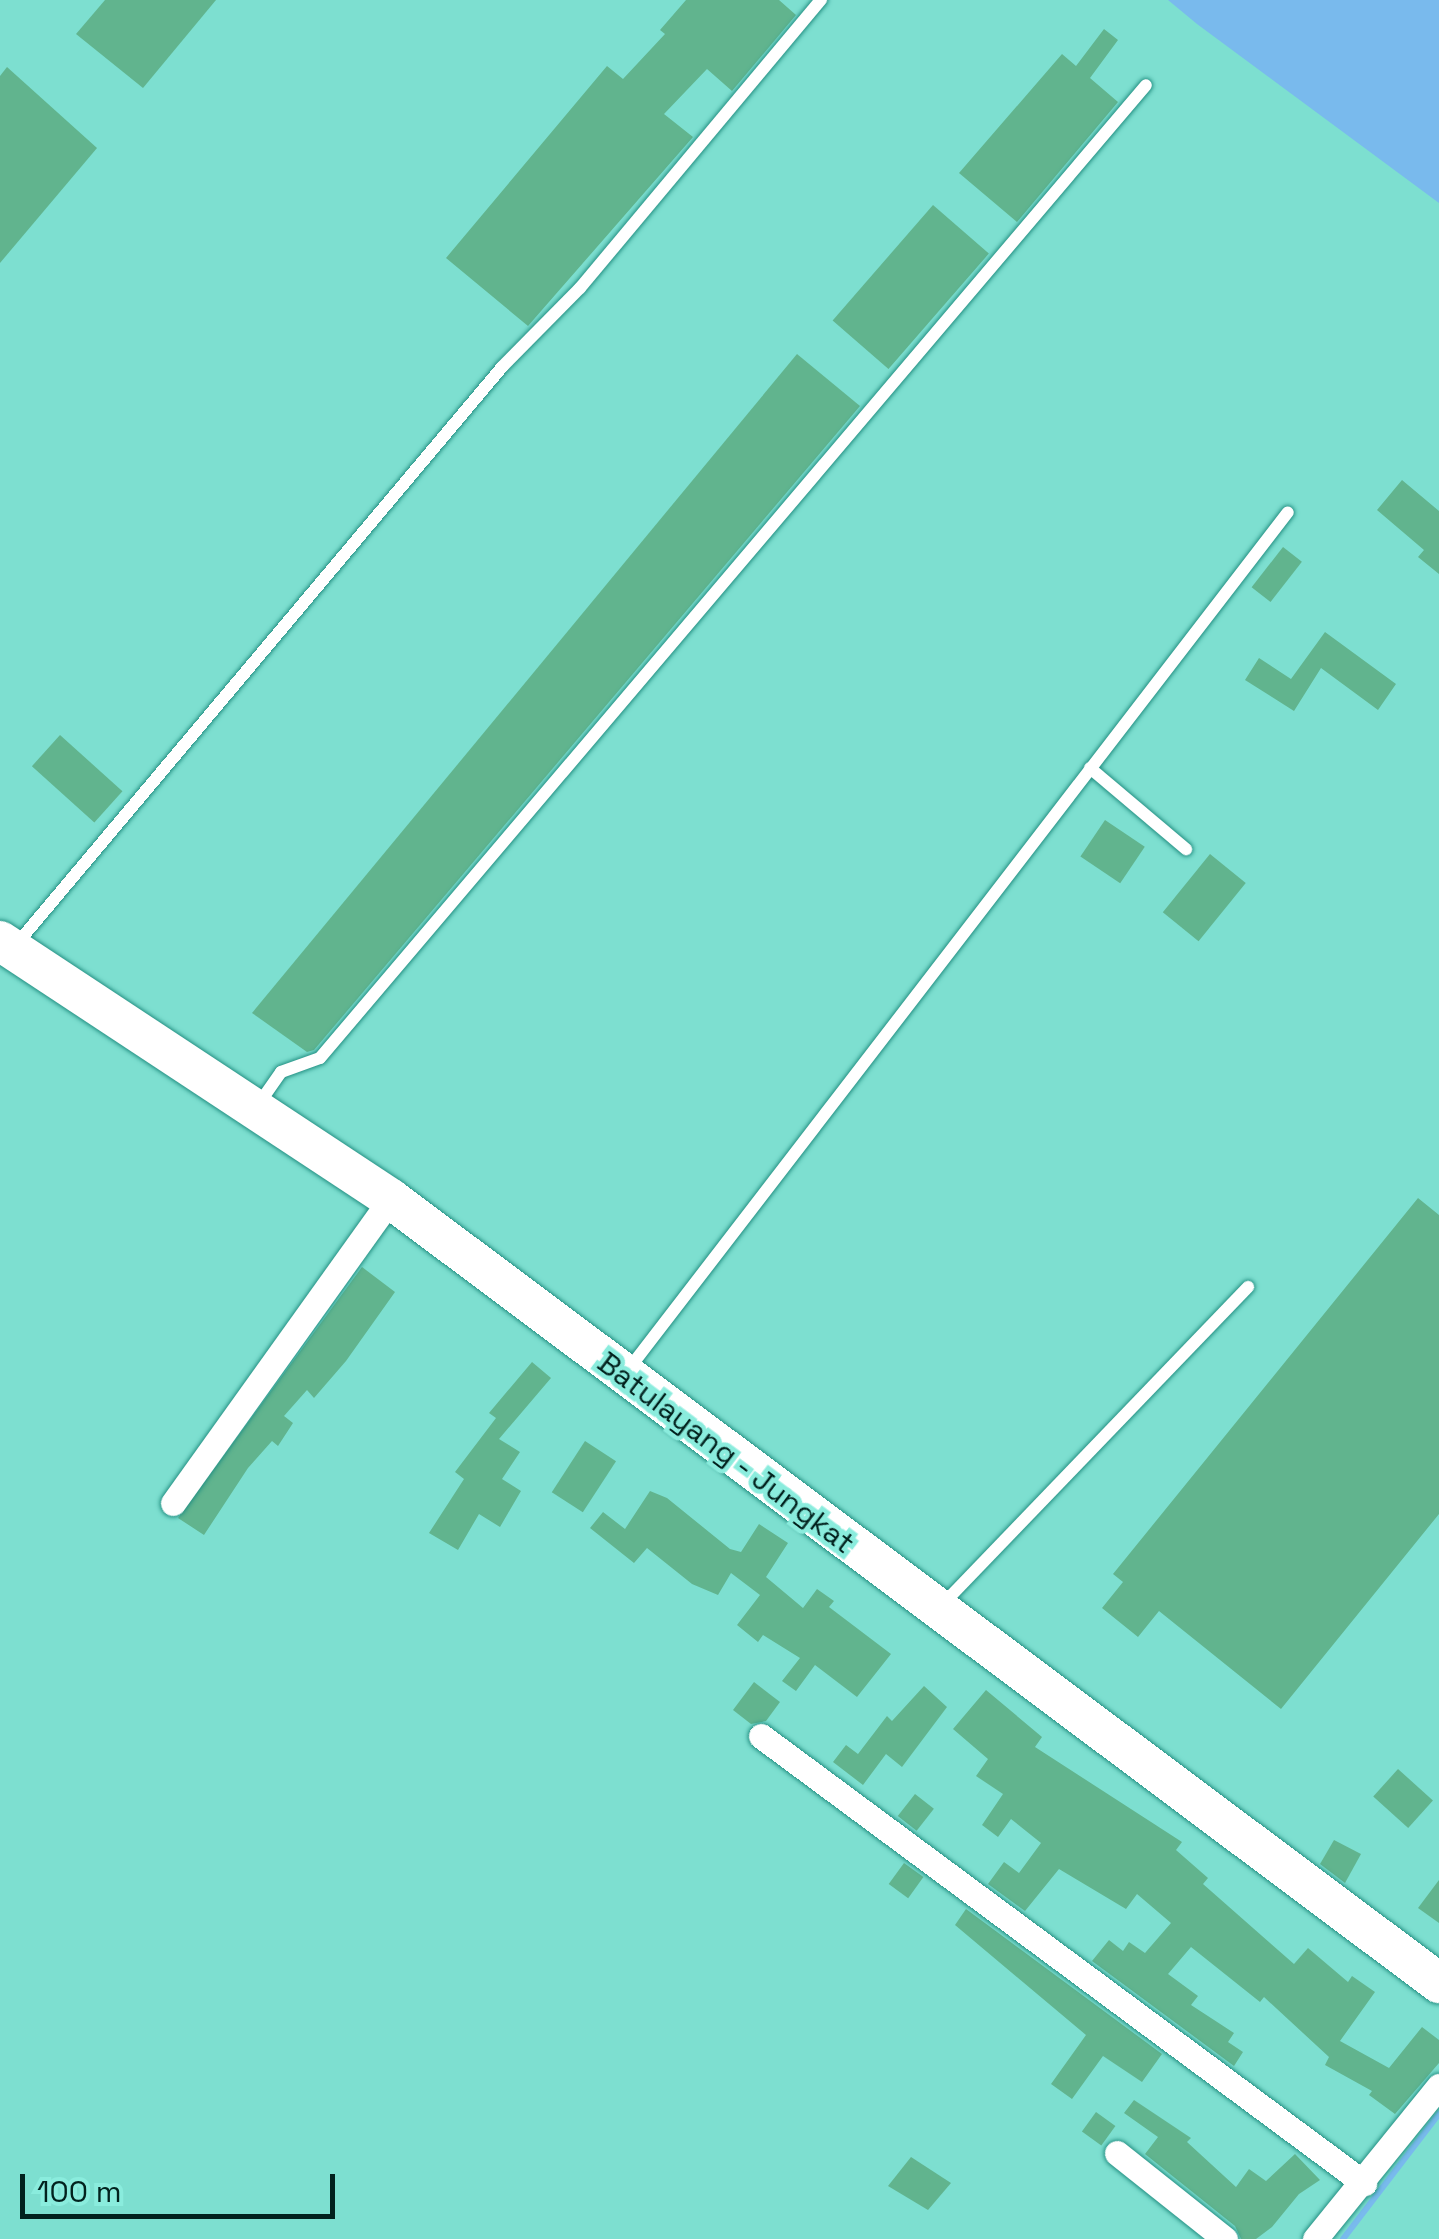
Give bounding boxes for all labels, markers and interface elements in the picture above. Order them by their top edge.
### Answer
street label: Batulayang - Jungkat [590,1344,862,1562]
scale bar [25,2154,340,2216]
text: 100 m [37,2172,122,2211]

